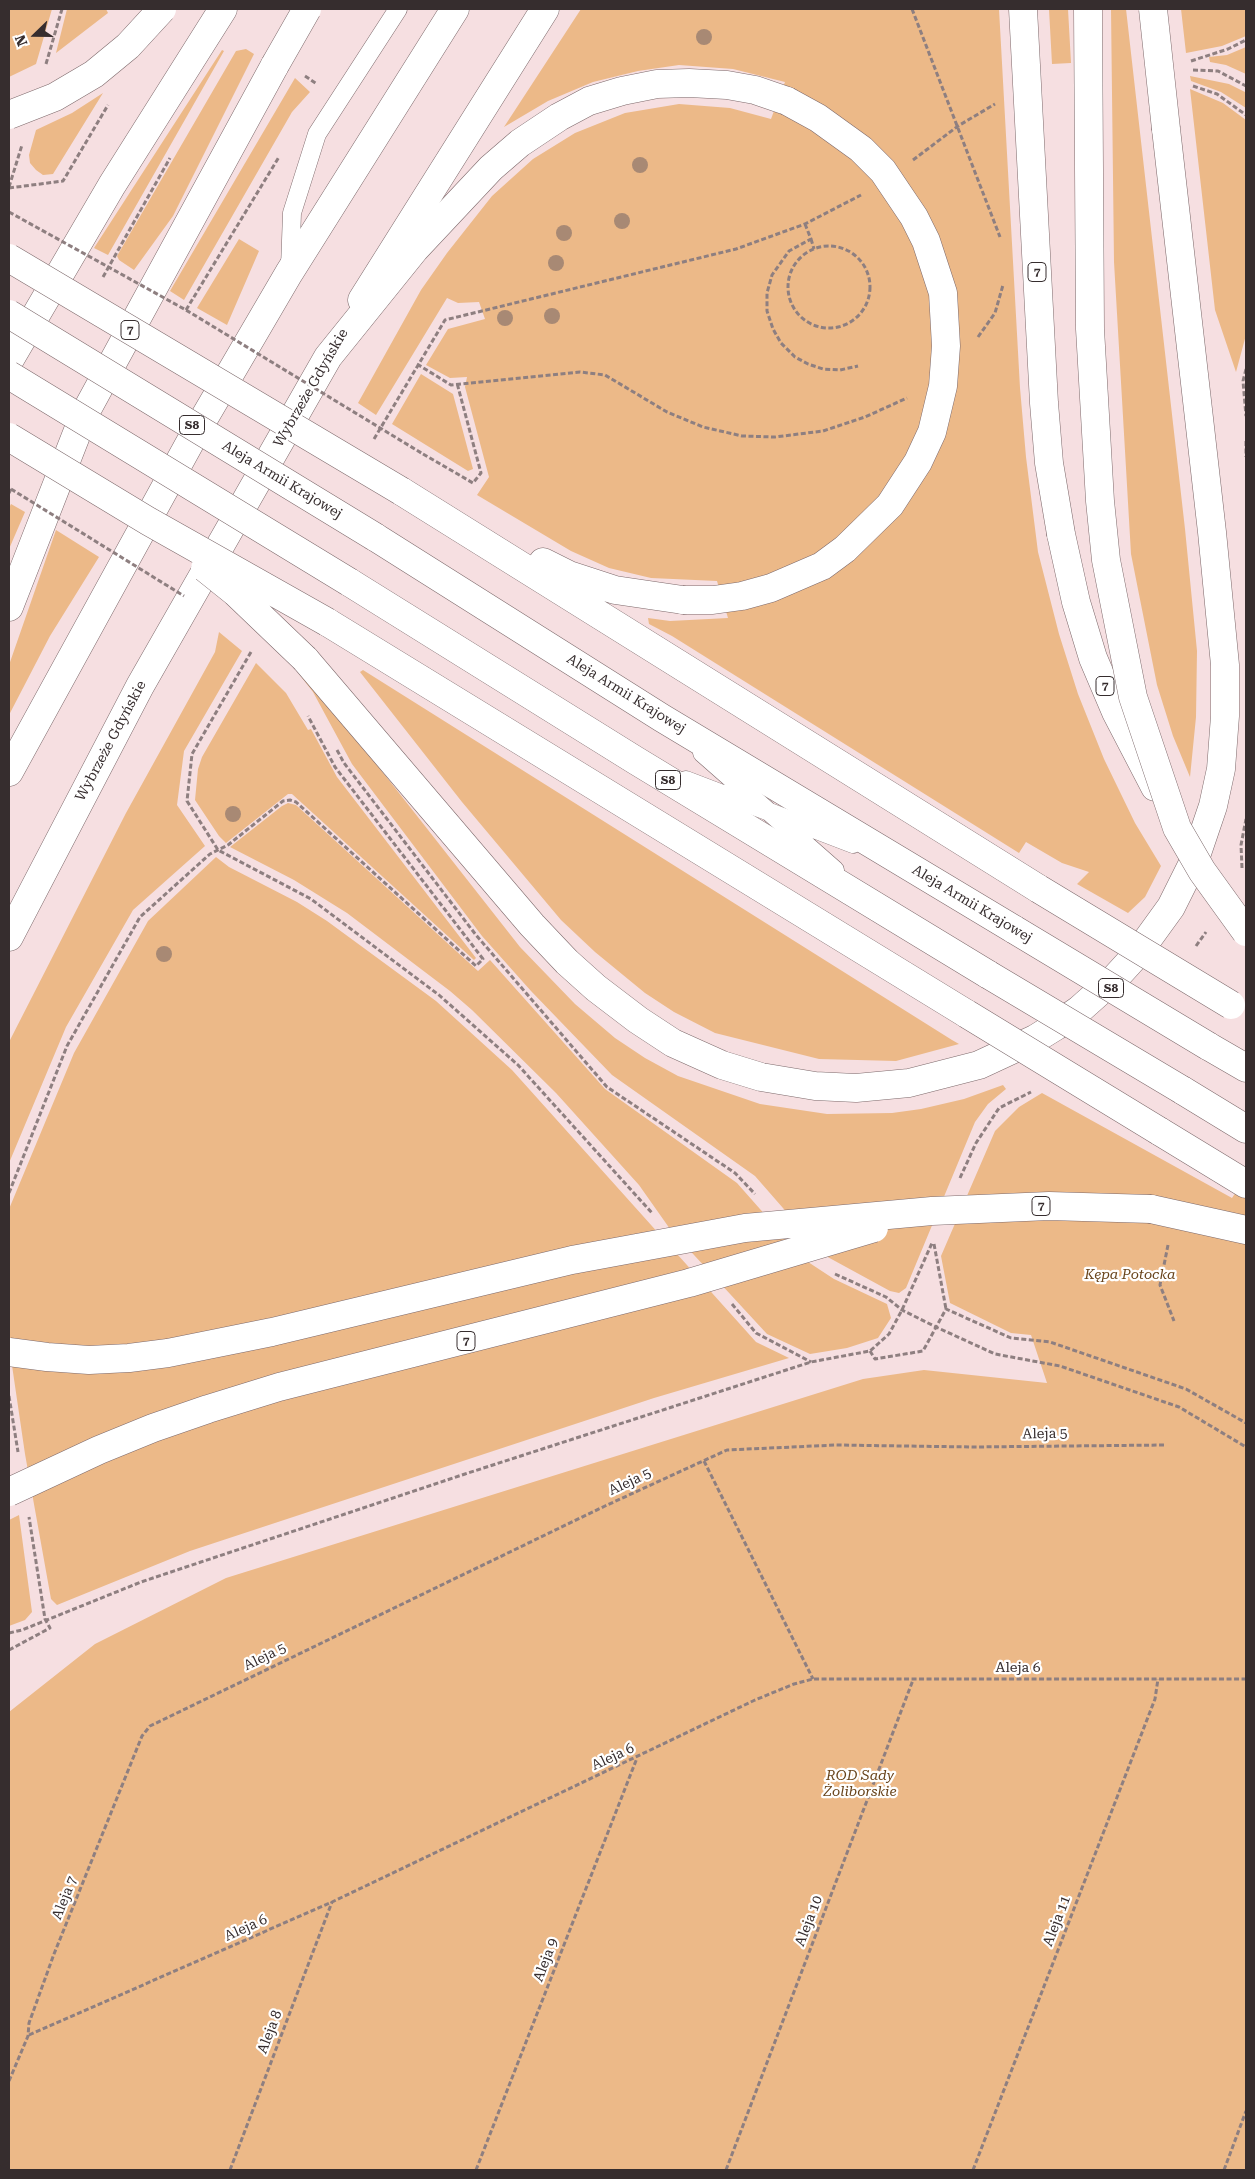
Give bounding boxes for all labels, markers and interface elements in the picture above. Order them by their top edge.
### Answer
north arrow [10,10,60,60]
text: N [12,33,31,49]
road number: 7 [1028,262,1046,282]
road number: 7 [121,320,139,340]
street label: Wybrzeże Gdyńskie [270,326,352,450]
road number: S8 [180,416,204,434]
street label: Aleja Armii Krajowej [219,438,345,522]
street label: Aleja Armii Krajowej [563,651,689,737]
road number: 7 [1096,676,1114,696]
street label: Wybrzeże Gdyńskie [72,678,150,804]
road number: S8 [656,770,680,790]
street label: Aleja Armii Krajowej [909,862,1035,946]
road number: S8 [1098,978,1124,998]
road number: 7 [1032,1196,1050,1216]
park label: Kępa Potocka [1085,1267,1175,1283]
road number: 7 [457,1332,475,1350]
street label: Aleja 5 [1022,1425,1068,1443]
street label: Aleja 5 [606,1465,654,1499]
street label: Aleja 5 [241,1640,289,1674]
street label: Aleja 6 [995,1660,1041,1676]
street label: Aleja 6 [589,1740,637,1774]
park label: ROD Sady Żoliborskie [823,1768,897,1800]
street label: Aleja 7 [49,1874,81,1922]
street label: Aleja 10 [792,1893,826,1949]
street label: Aleja 11 [1040,1893,1074,1949]
street label: Aleja 6 [222,1911,270,1945]
street label: Aleja 9 [530,1936,562,1984]
street label: Aleja 8 [254,2008,286,2056]

